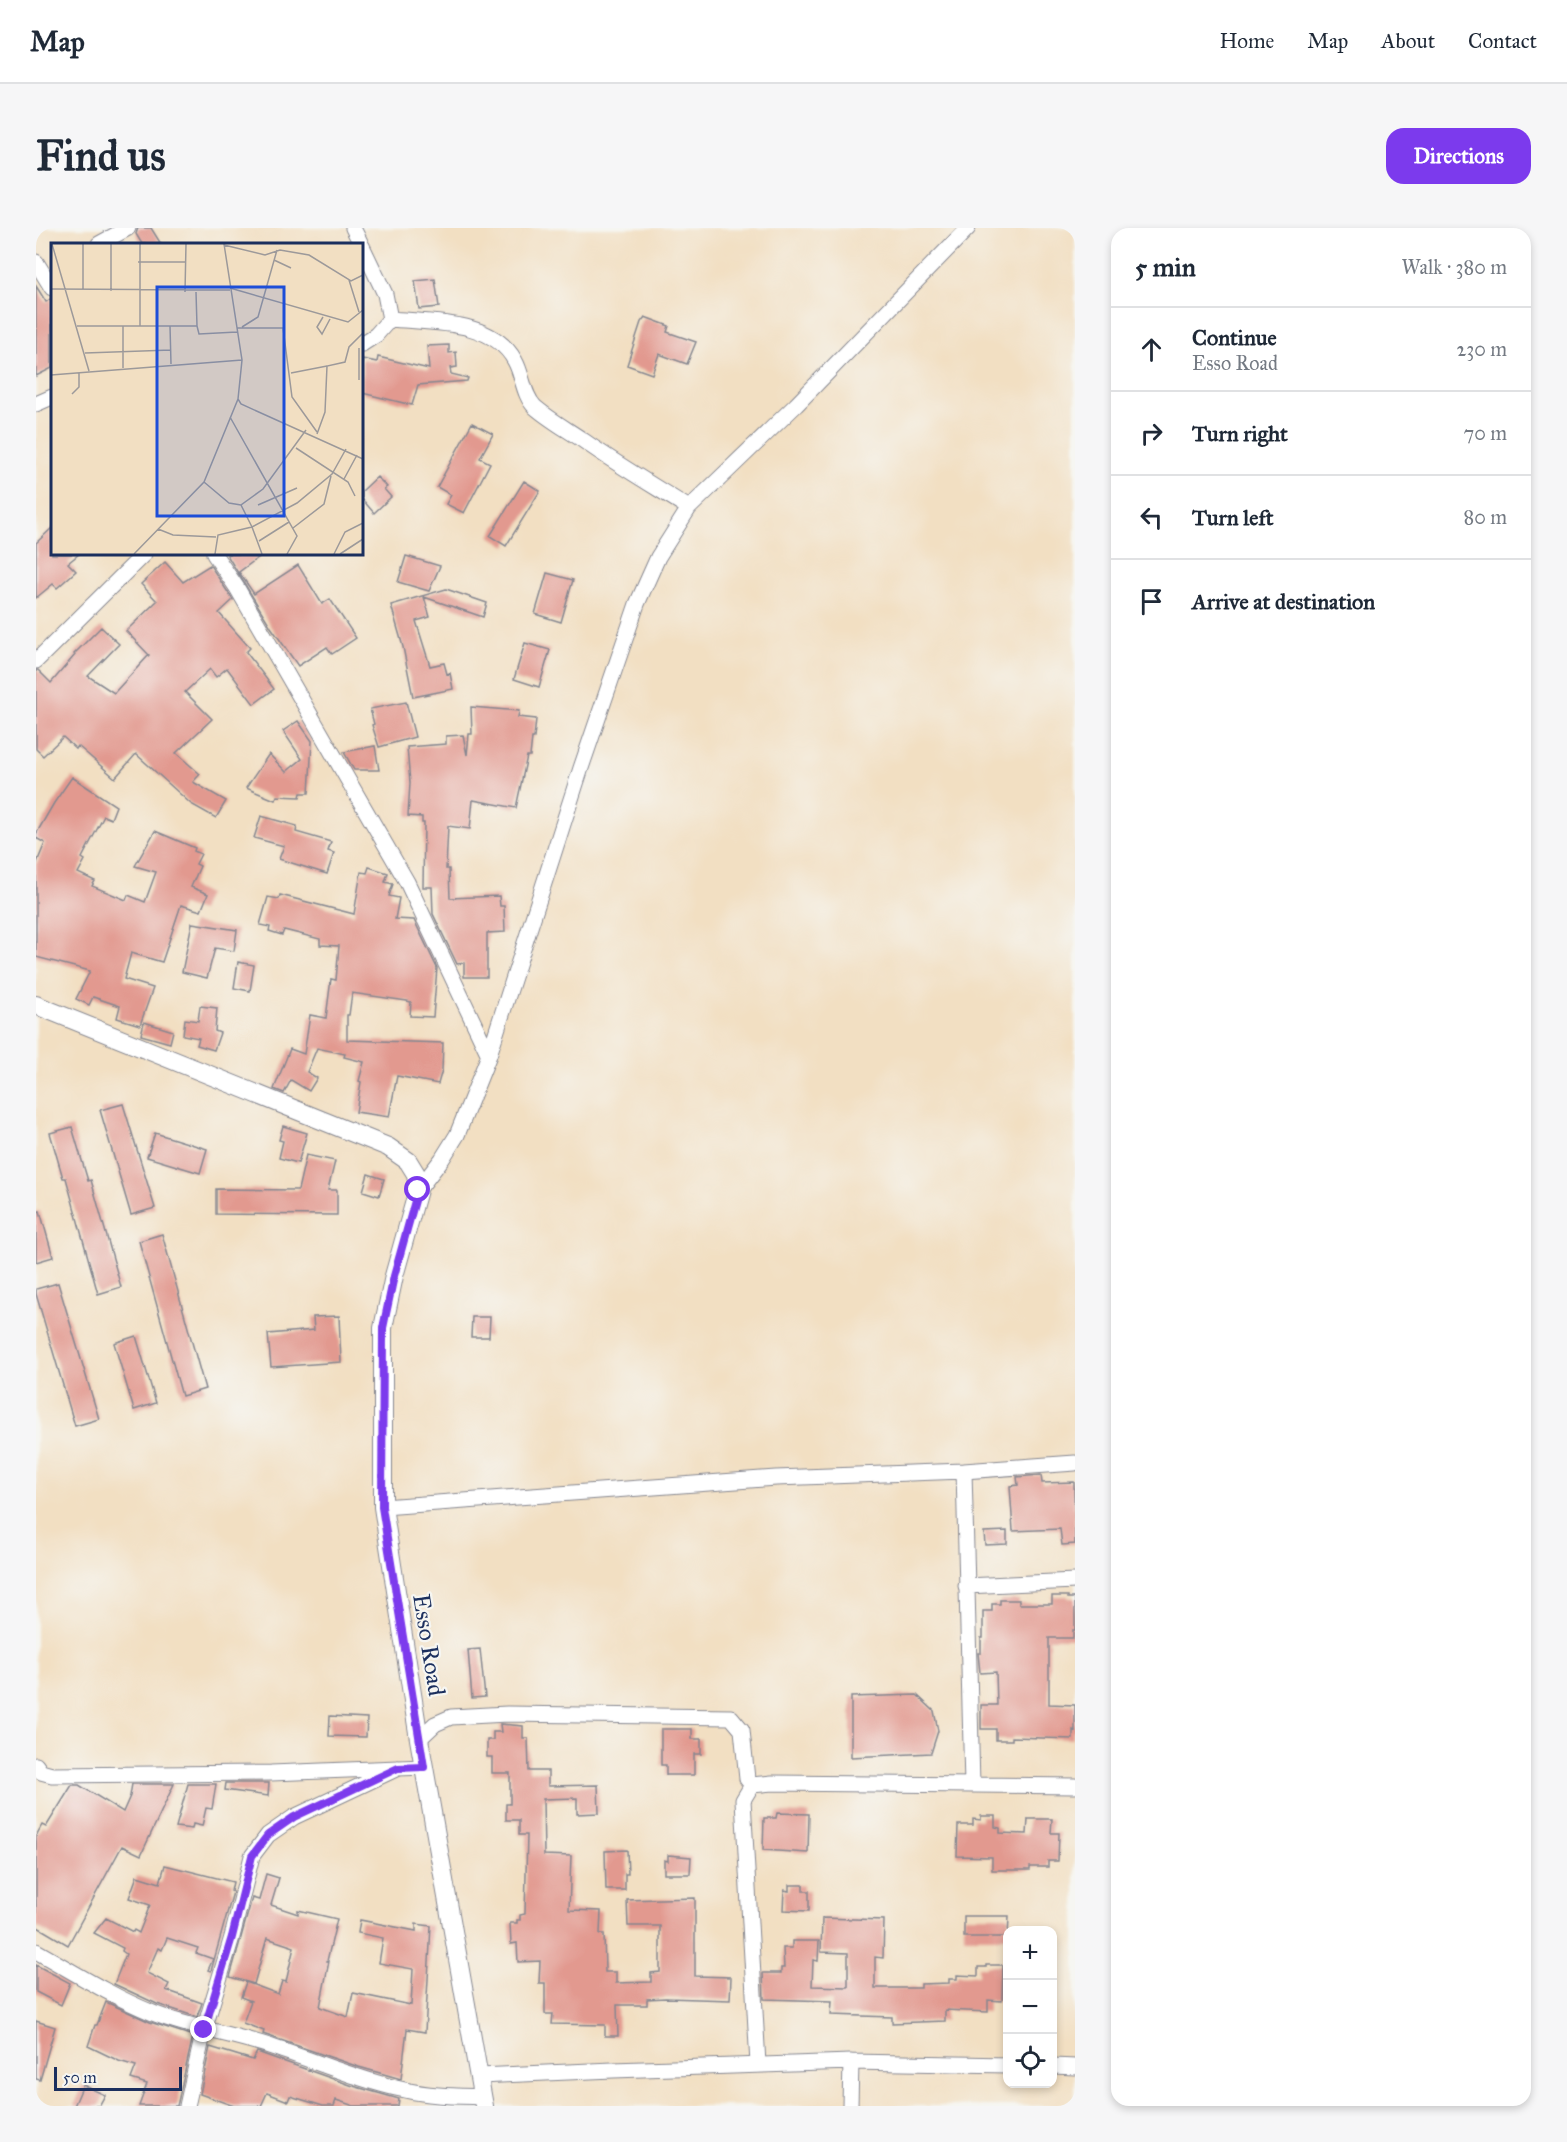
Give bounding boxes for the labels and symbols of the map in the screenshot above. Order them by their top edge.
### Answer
inset map [51,243,363,555]
route start [404,1176,430,1202]
street label: Esso Road [406,1592,452,1698]
route end [190,2016,216,2042]
scale bar [54,2064,182,2092]

